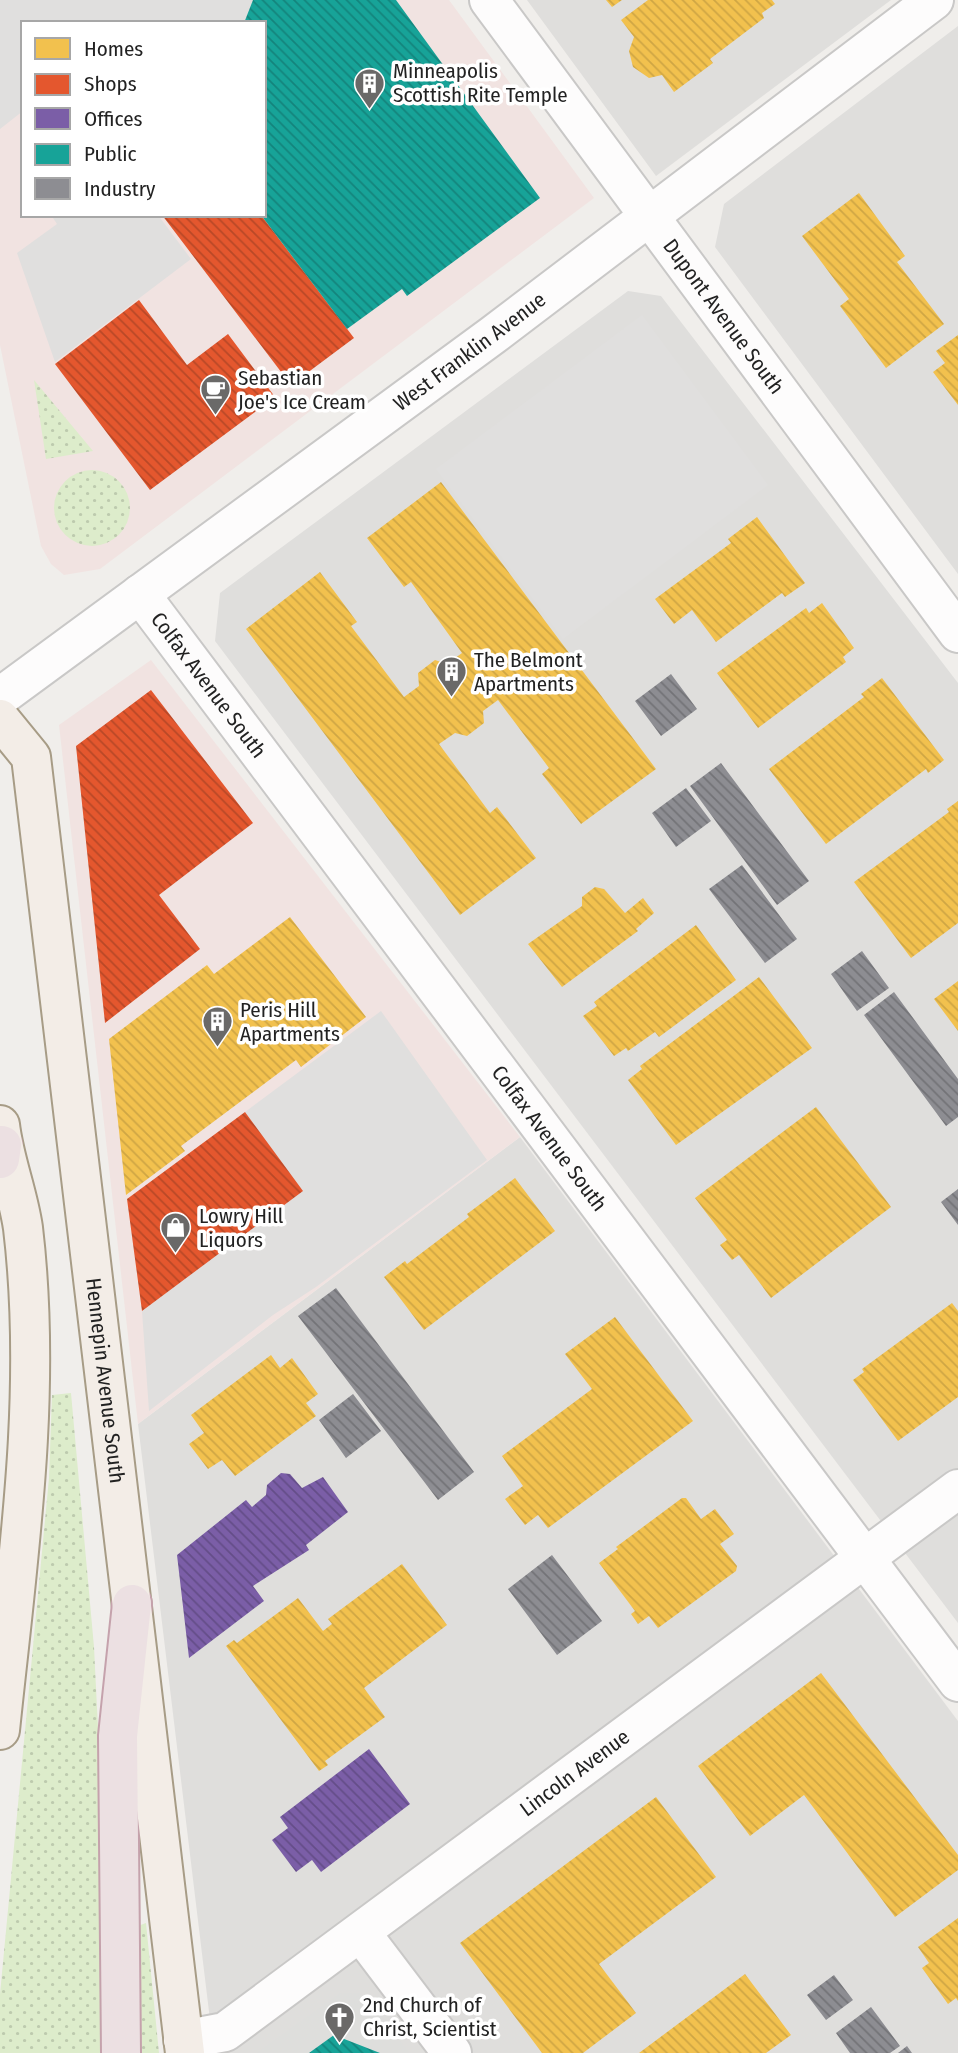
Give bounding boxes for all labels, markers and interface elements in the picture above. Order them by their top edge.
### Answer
legend [21,21,266,217]
text: Homes [84,36,143,62]
place label: Minneapolis Scottish Rite Temple [393,58,568,108]
building icon: Minneapolis Scottish Rite Temple [353,66,387,110]
text: Shops [84,71,137,97]
text: Offices [84,106,143,132]
text: Public [84,141,136,167]
text: Industry [84,176,156,202]
street label: Dupont Avenue South [658,234,790,399]
street label: West Franklin Avenue [388,287,551,417]
place label: Sebastian Joe's Ice Cream [238,365,366,415]
cafe icon: Sebastian Joe's Ice Cream [198,373,232,417]
street label: Colfax Avenue South [145,607,272,763]
place label: The Belmont Apartments [474,647,583,697]
building icon: The Belmont Apartments [434,655,468,699]
place label: Peris Hill Apartments [240,997,340,1047]
building icon: Peris Hill Apartments [200,1005,234,1049]
street label: Colfax Avenue South [486,1060,612,1216]
place label: Lowry Hill Liquors [199,1203,284,1253]
shop icon: Lowry Hill Liquors [159,1211,193,1255]
street label: Hennepin Avenue South [80,1276,130,1485]
street label: Lincoln Avenue [515,1724,635,1822]
place label: 2nd Church of Christ, Scientist [363,1992,497,2042]
church icon: 2nd Church of Christ, Scientist [323,2000,357,2044]

